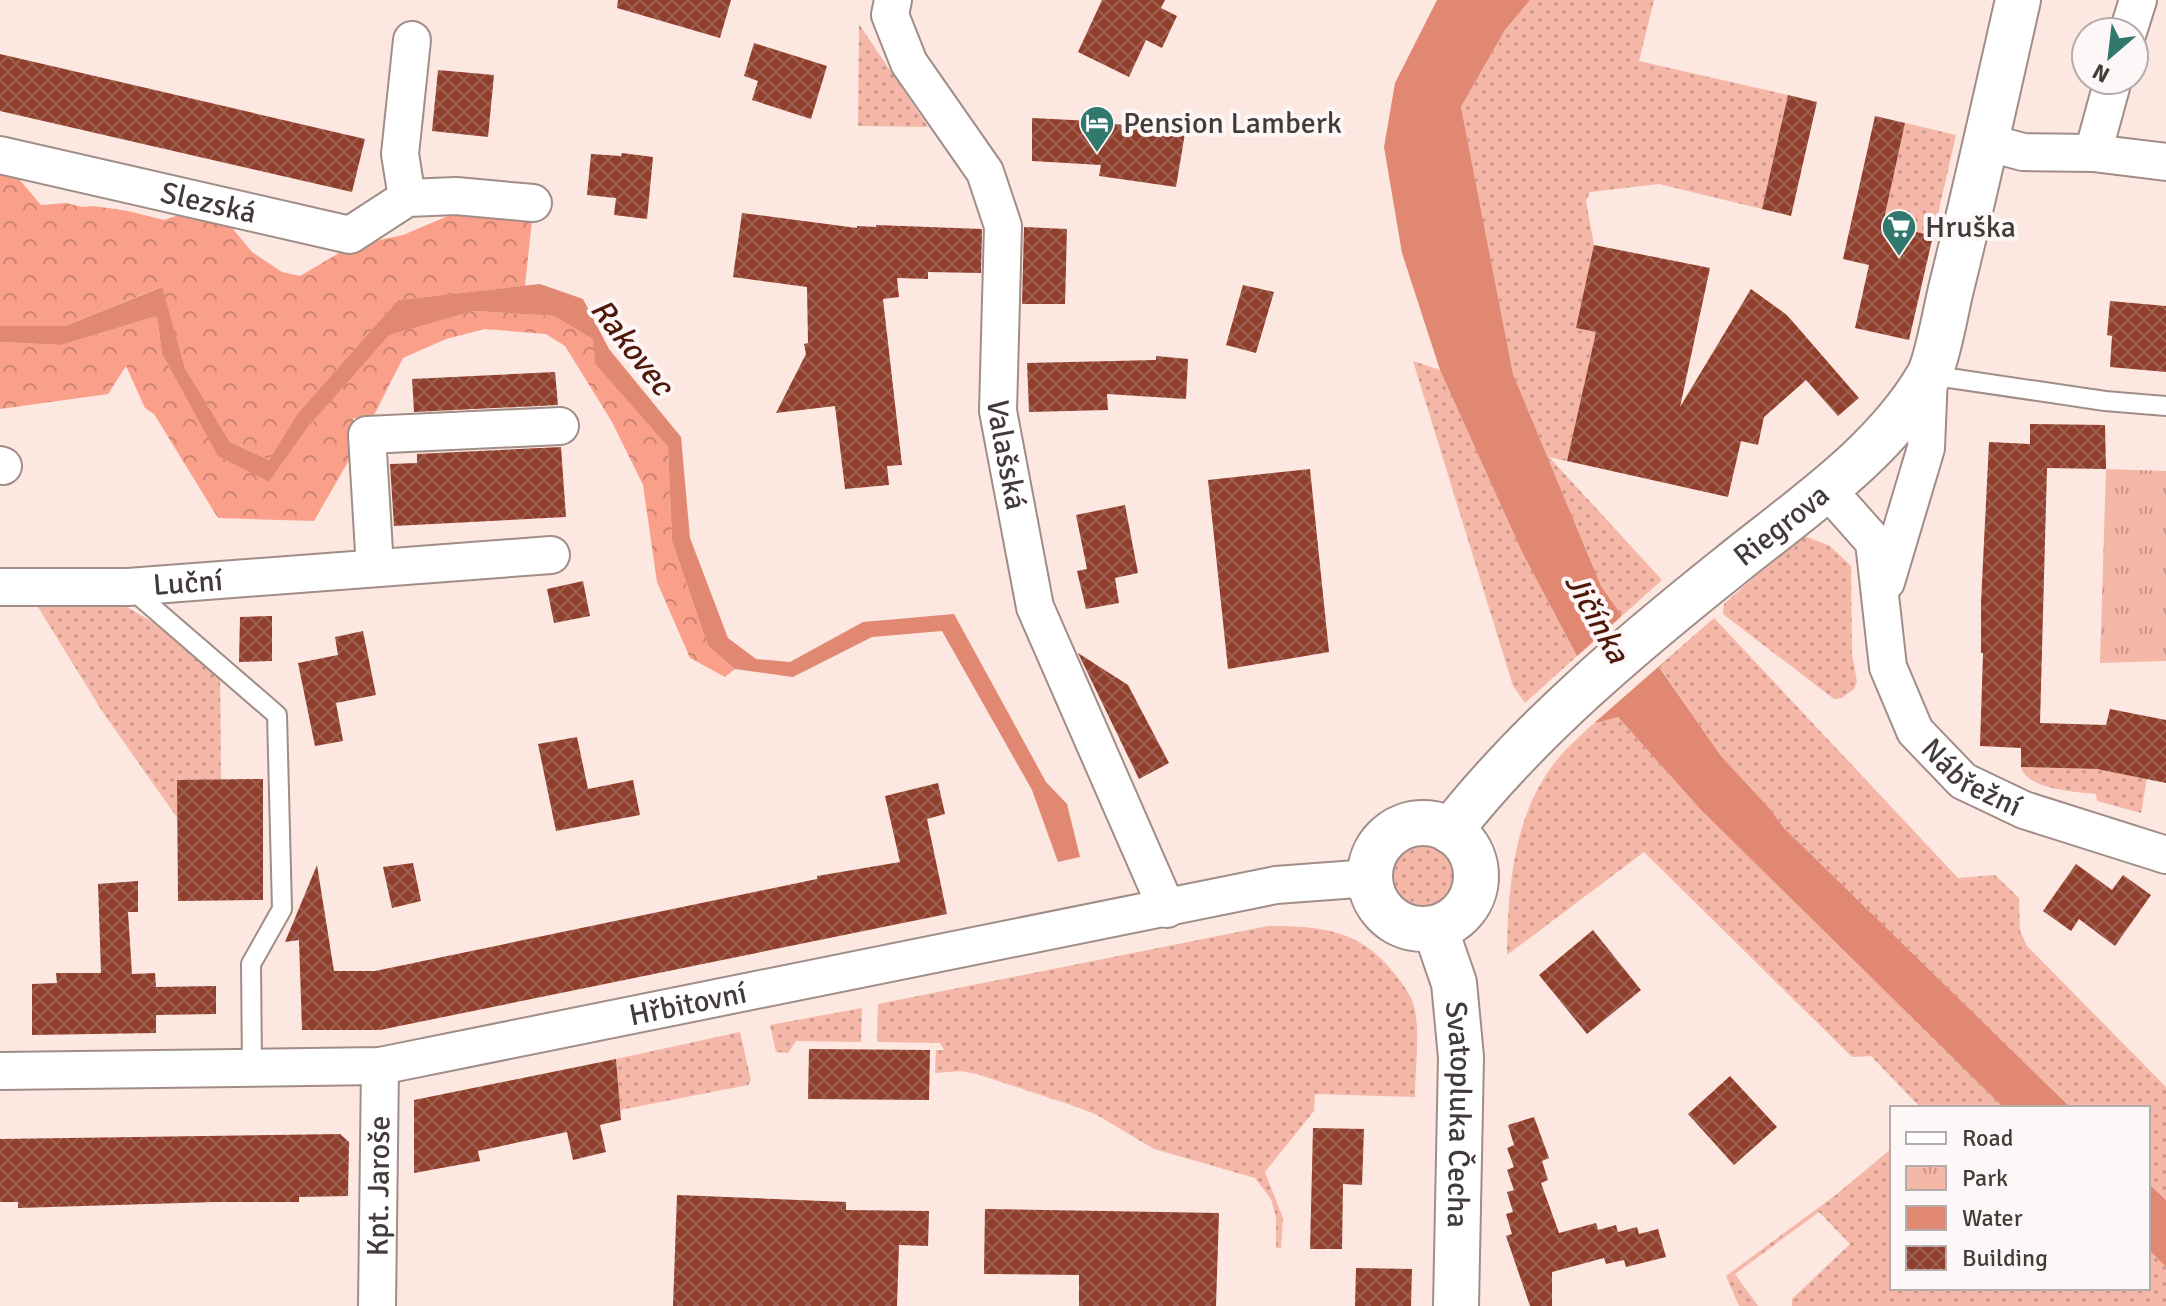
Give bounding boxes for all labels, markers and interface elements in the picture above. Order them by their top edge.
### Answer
north arrow [2070,16,2150,96]
text: N [2088,58,2114,89]
hotel icon: Pension Lamberk [1078,104,1116,154]
place label: Pension Lamberk [1123,105,1342,142]
street label: Slezská [157,174,260,232]
supermarket icon: Hruška [1880,208,1918,258]
place label: Hruška [1925,209,2016,246]
water label: Rakovec [582,291,683,405]
street label: Valašská [979,399,1035,513]
street label: Riegrova [1726,476,1837,574]
street label: Luční [152,561,224,604]
water label: Jičínka [1556,566,1638,670]
street label: Nábřežní [1913,731,2028,825]
street label: Hřbitovní [626,974,750,1034]
street label: Svatopluka Čecha [1437,1000,1480,1228]
legend [1890,1106,2150,1290]
street label: Kpt. Jaroše [359,1115,398,1257]
text: Road [1962,1123,2013,1153]
text: Park [1962,1163,2008,1193]
text: Water [1962,1203,2023,1233]
text: Building [1962,1243,2048,1273]

